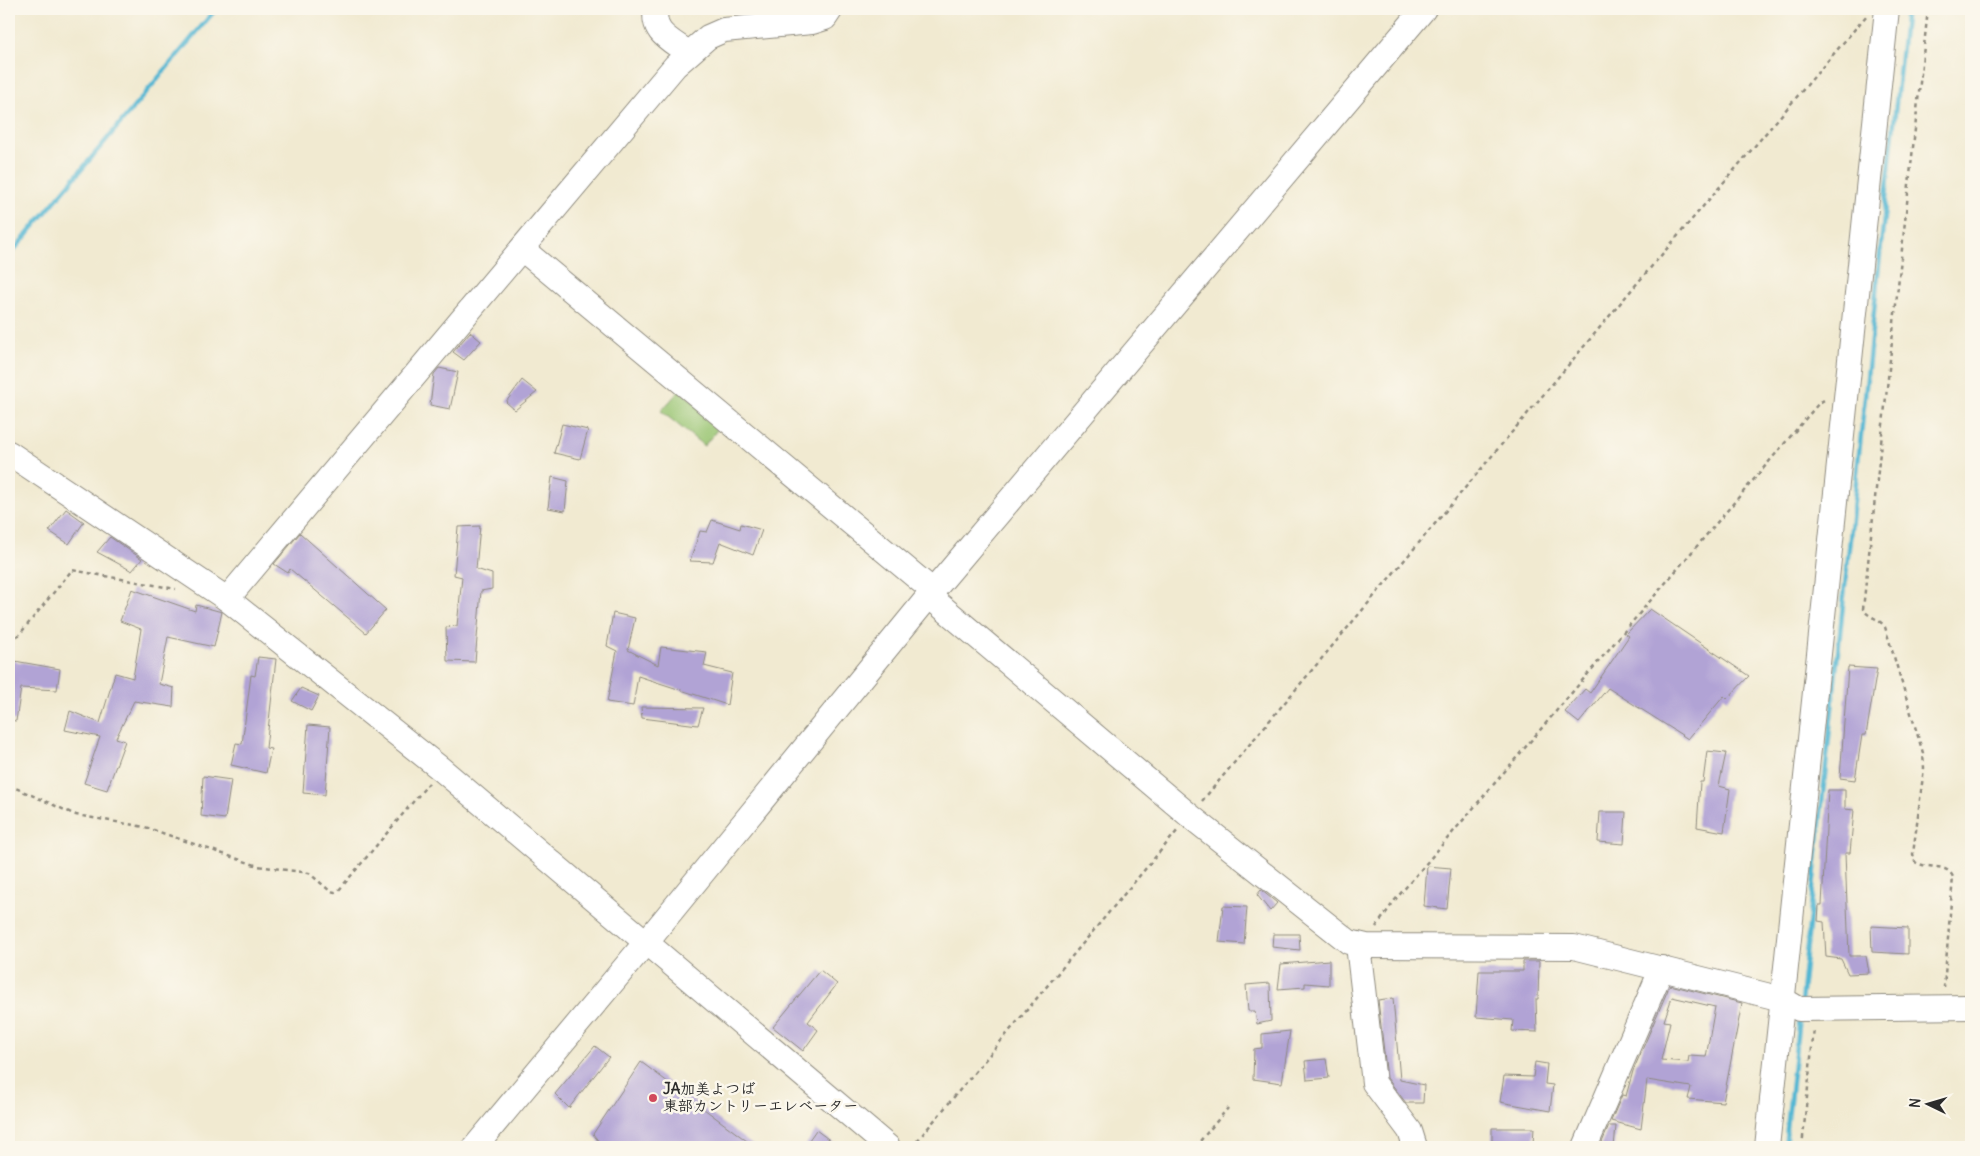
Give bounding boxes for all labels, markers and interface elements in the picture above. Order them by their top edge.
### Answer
north arrow [1902,1078,1952,1128]
place label: JA加美よつば 東部カントリーエレベーター [663,1079,858,1115]
marker: JA加美よつば 東部カントリーエレベーター [647,1092,659,1104]
text: N [1906,1097,1924,1108]

